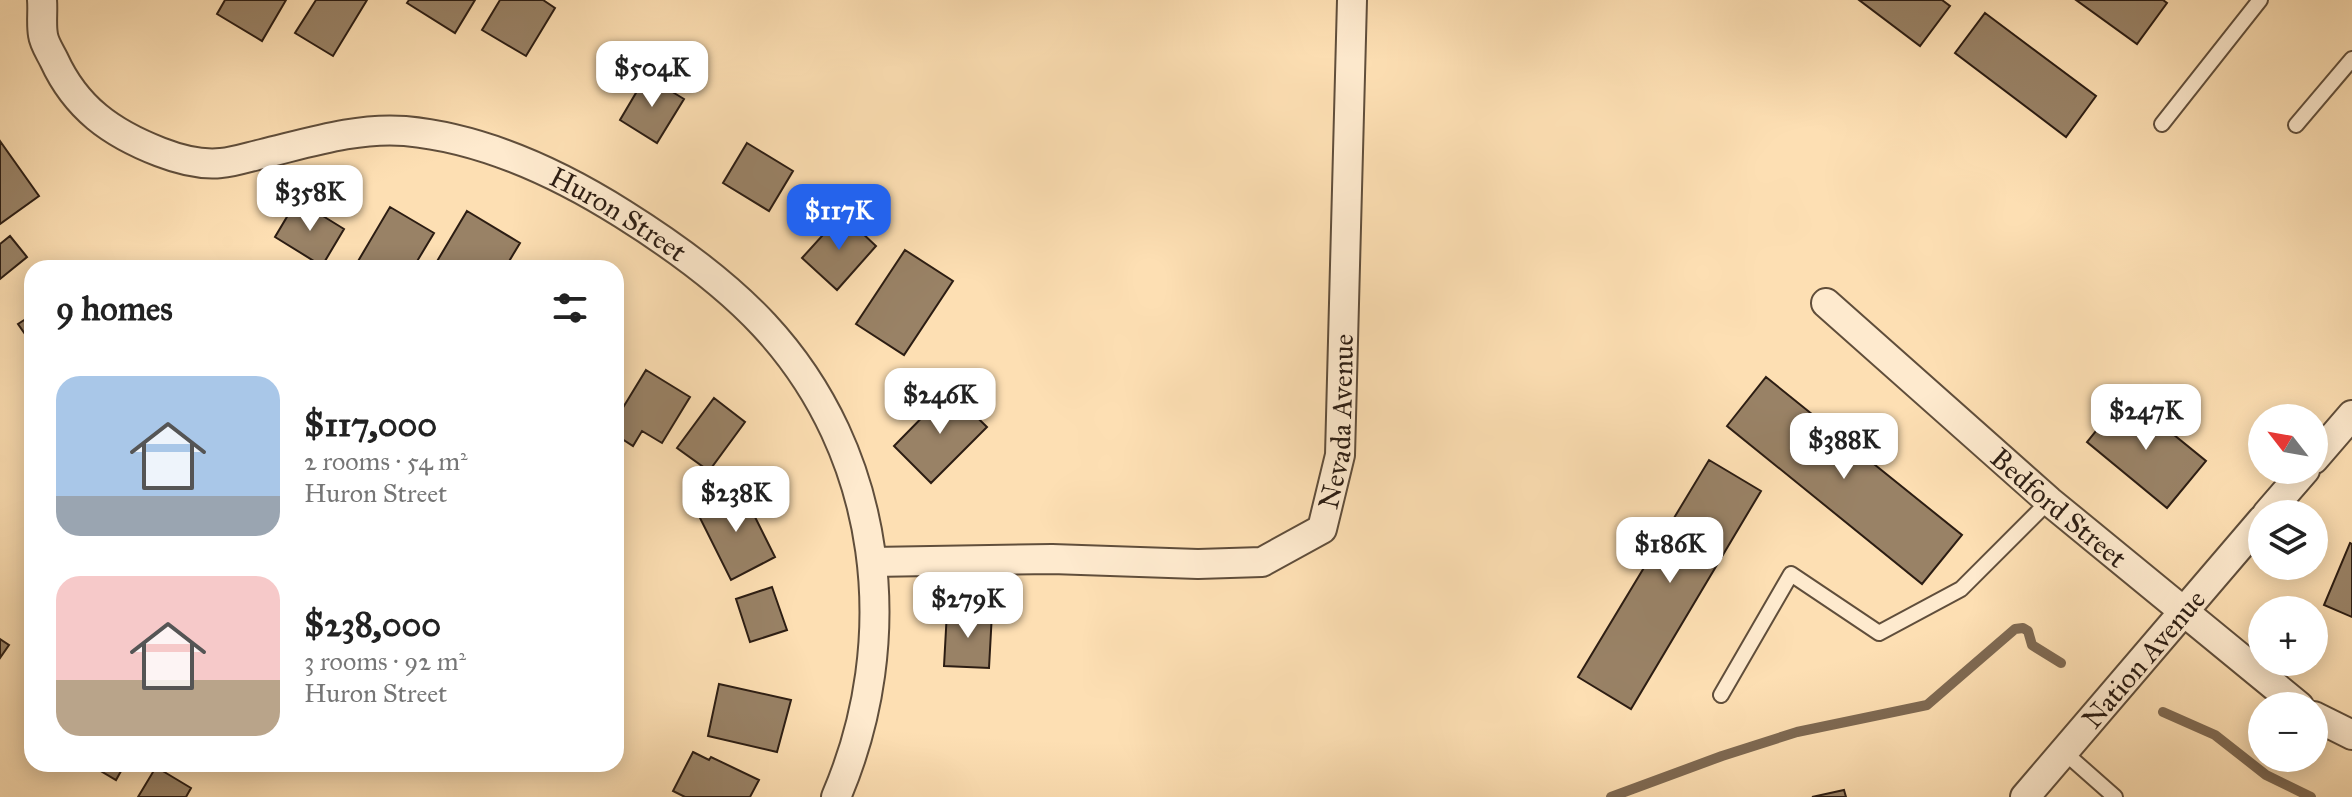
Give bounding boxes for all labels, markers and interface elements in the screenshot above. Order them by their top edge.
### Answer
pin: $504K [596,41,708,109]
text: $504K [614,51,690,83]
street label: Huron Street [544,159,694,269]
pin: $358K [254,165,366,233]
text: $358K [275,175,345,207]
pin: $117K [783,184,895,252]
text: $117K [805,194,873,226]
icon: filters [548,286,592,330]
text: 9 homes [56,288,173,329]
street label: Nevada Avenue [1311,333,1361,513]
pin: $246K [884,368,996,436]
text: $246K [903,378,977,410]
pin: $247K [2090,384,2202,452]
text: $247K [2109,394,2183,426]
text: $117,000 [304,404,437,445]
north arrow [2248,404,2328,484]
map controls [2248,404,2328,772]
icon: home [120,408,216,504]
pin: $388K [1788,413,1900,481]
text: $388K [1808,423,1880,455]
street label: Bedford Street [1983,440,2134,576]
text: 2 rooms · 54 m² [304,445,468,477]
pin: $238K [680,466,792,534]
text: $238K [700,476,772,508]
text: Huron Street [304,477,447,509]
button: layers [2248,500,2328,580]
pin: $186K [1614,517,1726,585]
text: $186K [1634,527,1706,559]
pin: $279K [912,572,1024,640]
text: $279K [931,582,1005,614]
street label: Nation Avenue [2074,582,2213,736]
button: + [2248,596,2328,676]
text: $238,000 [304,604,441,645]
icon: home [120,608,216,704]
text: 3 rooms · 92 m² [304,645,466,677]
text: Huron Street [304,677,447,709]
button: − [2248,692,2328,772]

